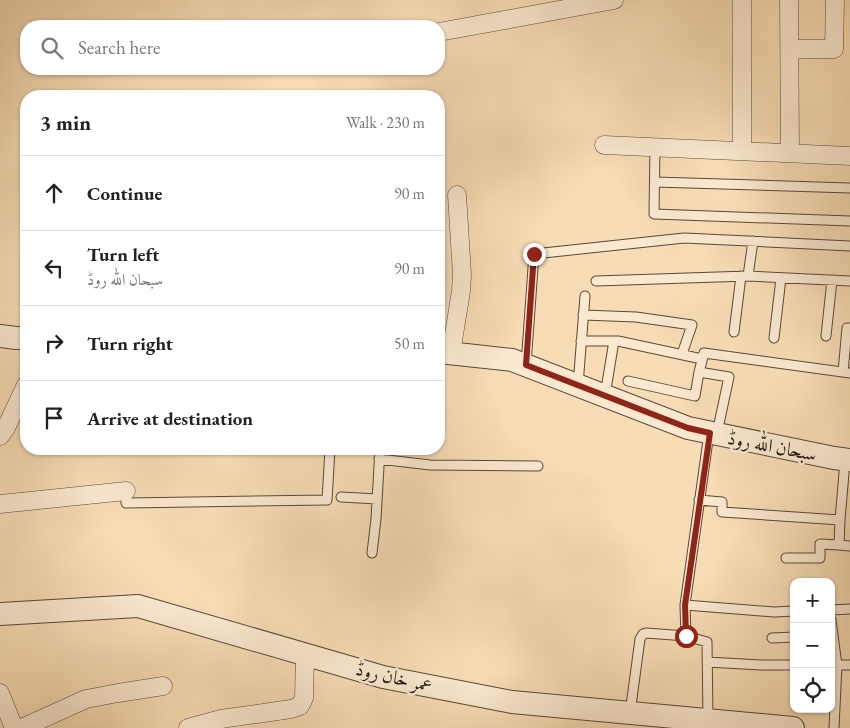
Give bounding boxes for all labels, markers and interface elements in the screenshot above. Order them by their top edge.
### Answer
search box [20,20,445,75]
icon: search [38,34,66,62]
text: Search here [78,35,160,60]
text: 3 min [40,109,91,136]
text: Walk · 230 m [346,112,425,133]
icon: ahead [40,179,68,207]
text: Continue [87,181,162,206]
text: 90 m [394,183,425,204]
text: Turn left [87,242,159,267]
route end [523,243,546,266]
icon: left [40,254,68,282]
text: 90 m [394,258,425,279]
text: سبحان اللہ روڈ [87,269,163,290]
icon: right [40,329,68,357]
text: Turn right [87,331,173,356]
text: 50 m [394,333,425,354]
icon: arrive [40,404,68,432]
text: Arrive at destination [87,406,253,431]
street label: سبحان اللہ روڈ [725,423,819,467]
map controls [790,578,835,713]
button: + [790,578,835,623]
button: − [790,623,835,668]
route start [675,625,698,648]
street label: عمر خان روڈ [353,656,435,698]
button: locate [790,668,835,713]

